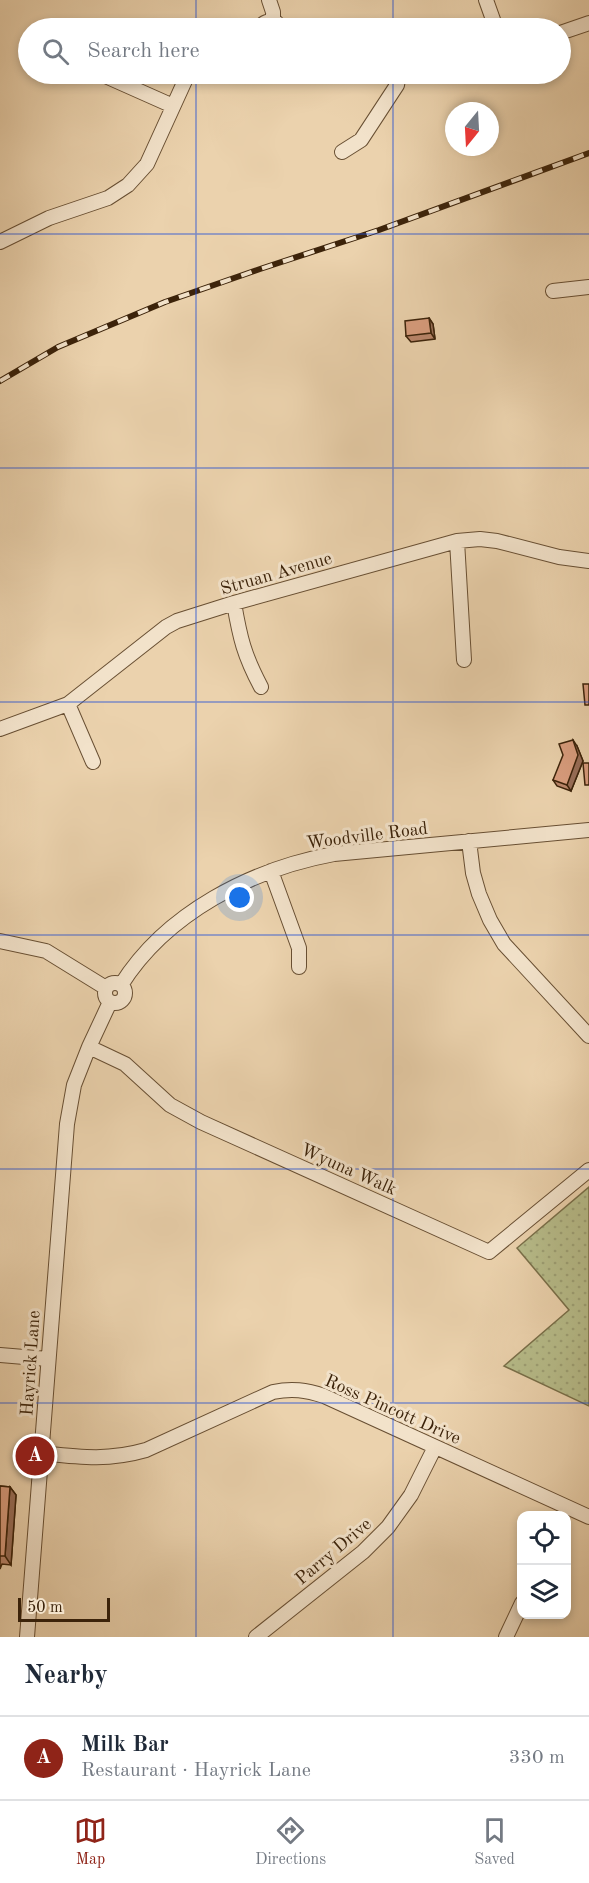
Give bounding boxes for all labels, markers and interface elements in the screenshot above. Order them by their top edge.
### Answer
search box [18,18,571,84]
icon: search [39,35,72,68]
text: Search here [87,40,200,62]
north arrow [445,102,499,156]
street label: Struan Avenue [218,549,334,599]
street label: Woodville Road [305,820,429,852]
your location [225,883,254,912]
street label: Wyuna Walk [298,1141,399,1199]
street label: Hayrick Lane [18,1310,44,1416]
street label: Ross Pincott Drive [322,1372,463,1448]
pin: A [15,1434,54,1478]
map controls [517,1511,571,1619]
button: locate [517,1511,571,1565]
street label: Parry Drive [292,1515,375,1589]
button: layers [517,1565,571,1619]
scale bar [18,1595,110,1622]
text: 50 m [27,1600,63,1616]
text: Nearby [24,1663,108,1689]
text: Milk Bar [81,1734,169,1756]
text: A [36,1748,51,1768]
text: 330 m [509,1748,565,1768]
text: Restaurant · Hayrick Lane [81,1761,311,1781]
tab: Map [74,1814,107,1870]
tab: Directions [255,1814,326,1870]
tab: Saved [474,1814,515,1870]

